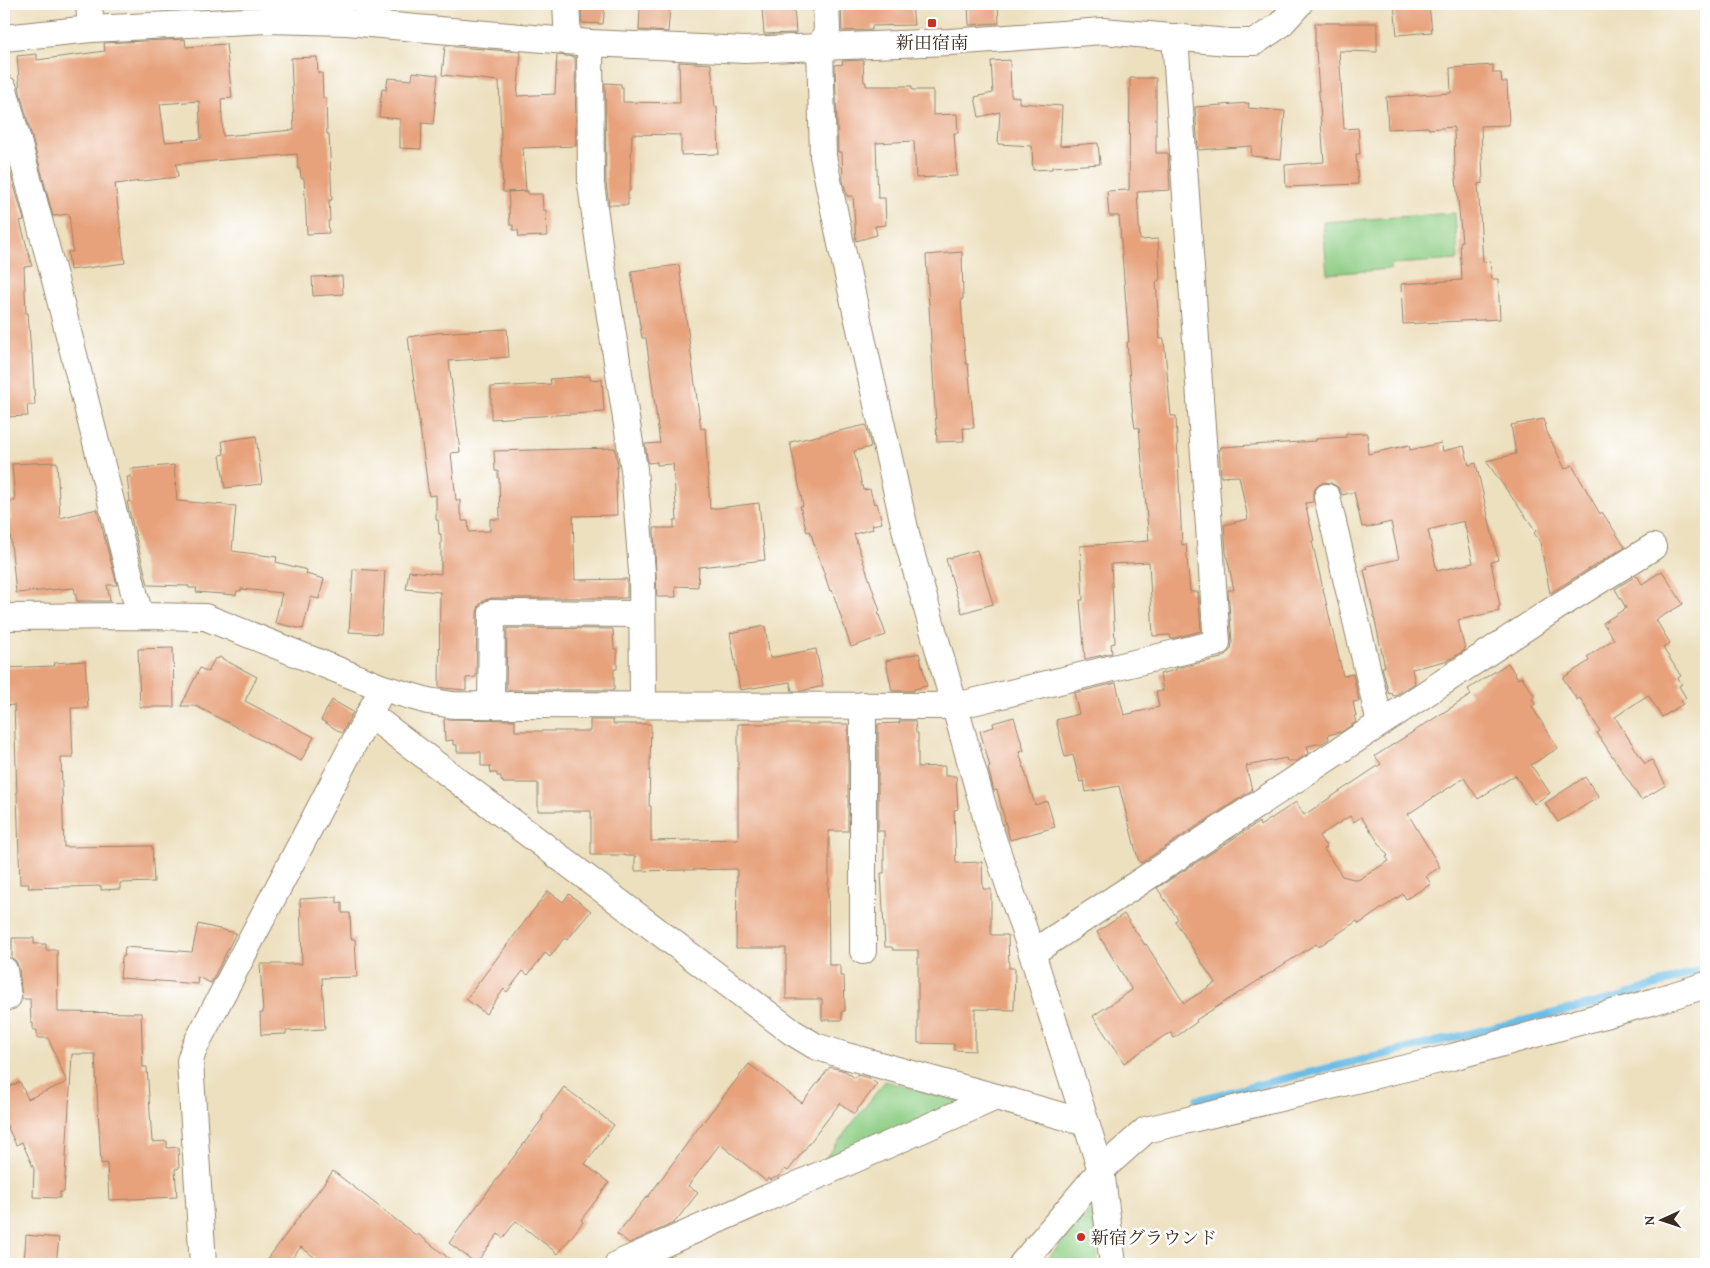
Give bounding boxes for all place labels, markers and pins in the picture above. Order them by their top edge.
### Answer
marker: 新田宿南 [926,17,938,29]
place label: 新田宿南 [896,29,968,56]
place label: 新宿グラウンド [1091,1224,1217,1251]
marker: 新宿グラウンド [1075,1231,1087,1243]

